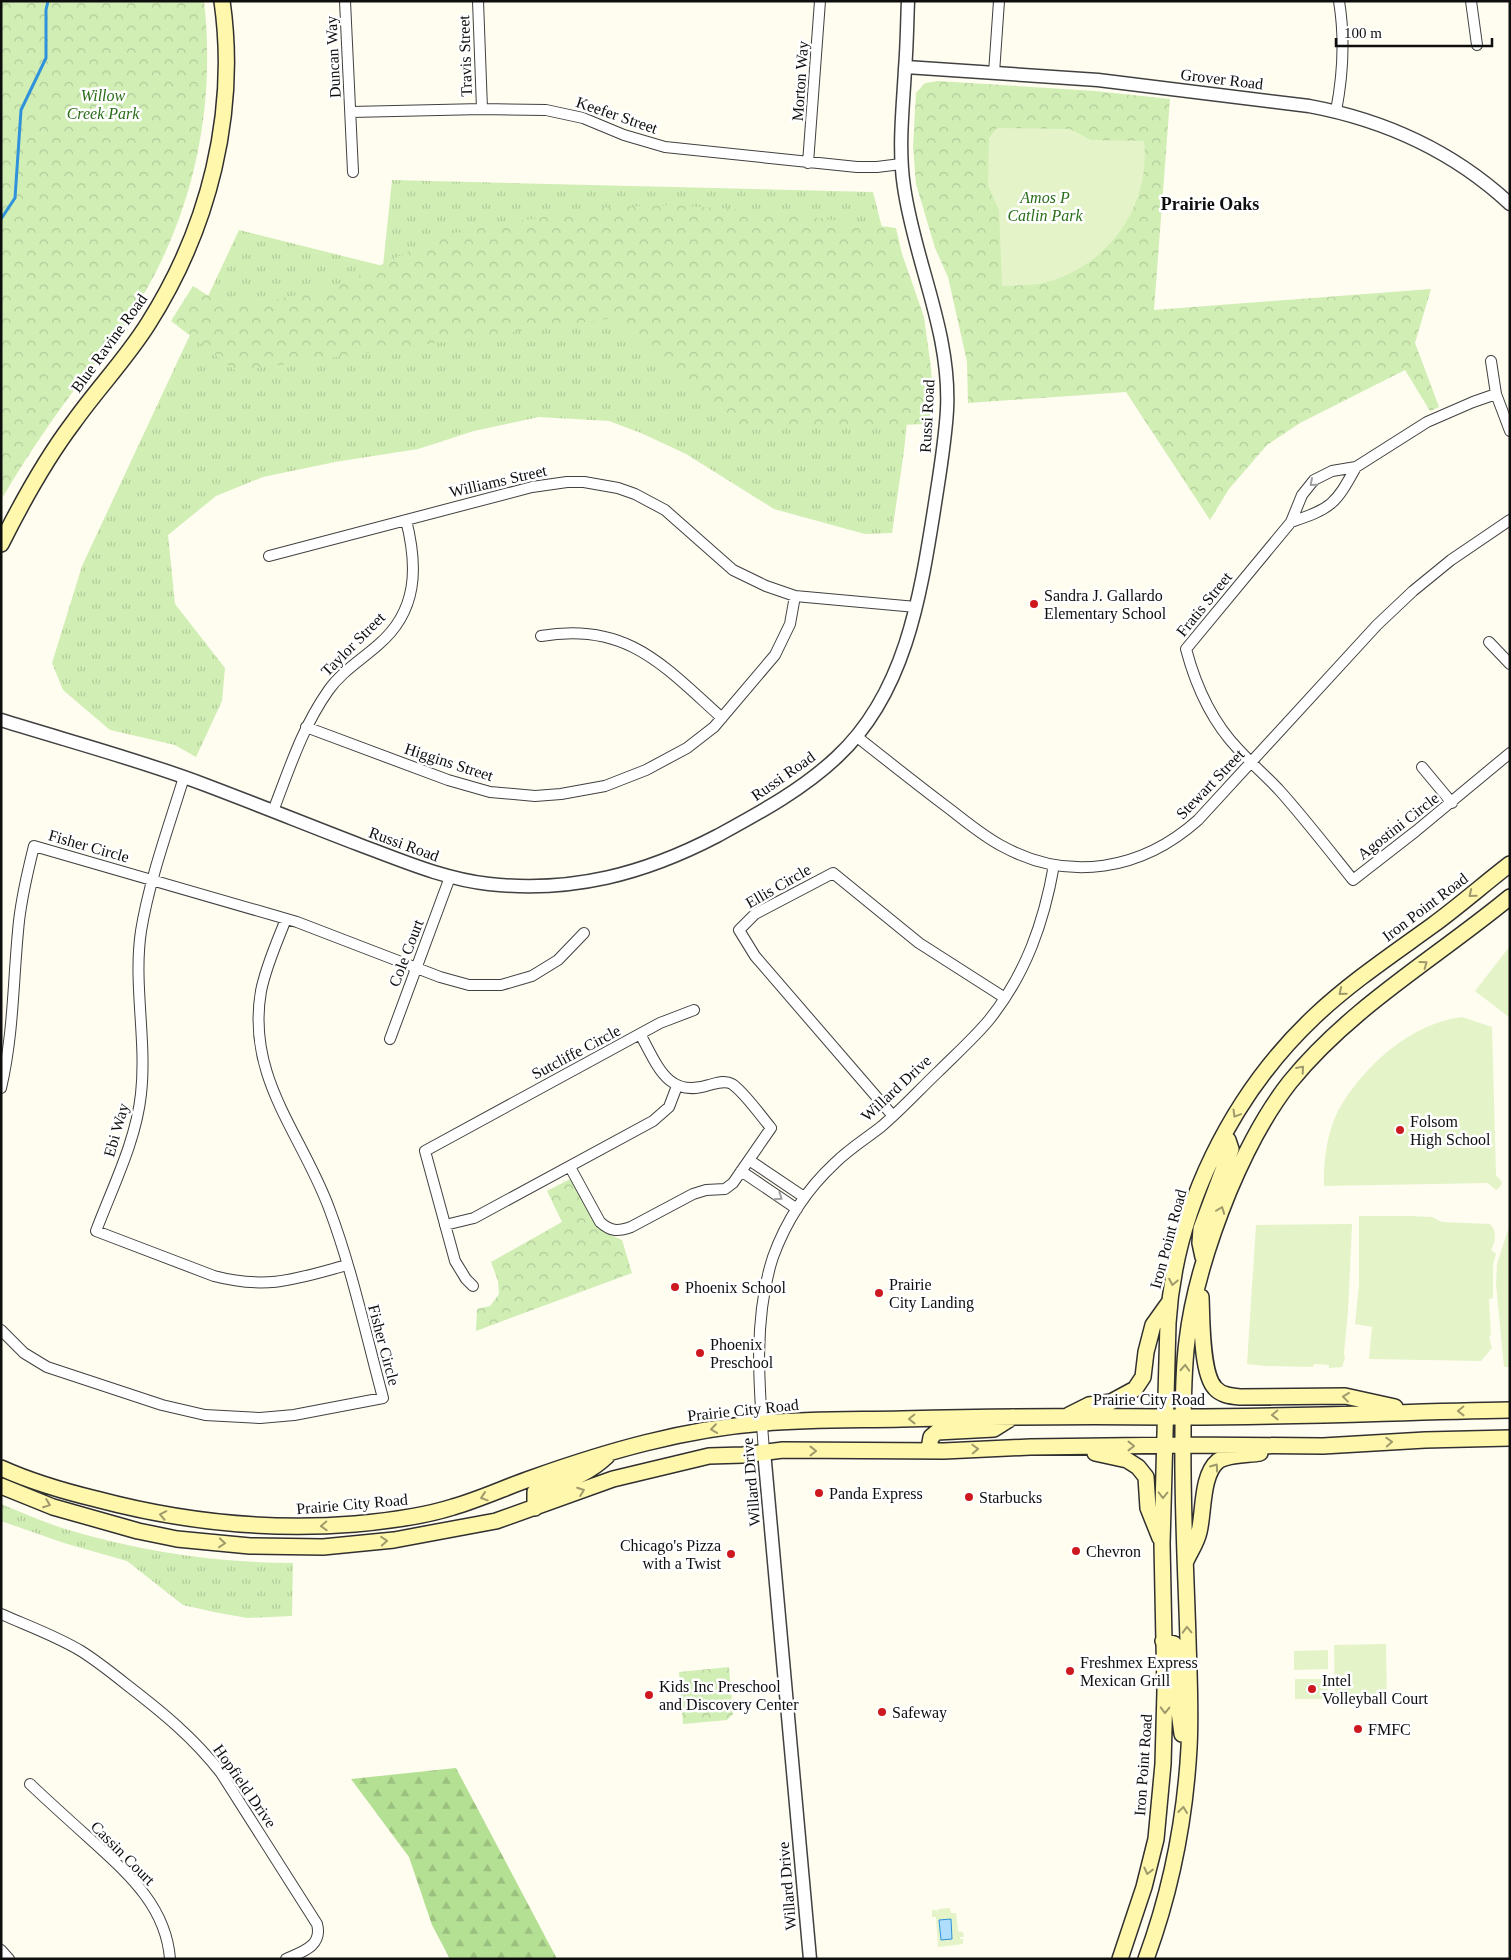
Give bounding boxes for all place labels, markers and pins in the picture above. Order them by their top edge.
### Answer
place label: Sandra J. Gallardo Elementary School [1044,587,1167,623]
marker: Sandra J. Gallardo Elementary School [1028,598,1040,610]
place label: Folsom High School [1410,1113,1491,1149]
marker: Folsom High School [1394,1124,1406,1136]
place label: Prairie City Landing [889,1276,974,1312]
place label: Phoenix School [685,1279,786,1296]
marker: Phoenix School [669,1281,681,1293]
marker: Prairie City Landing [873,1287,885,1299]
place label: Phoenix Preschool [710,1336,774,1371]
marker: Phoenix Preschool [694,1347,706,1359]
place label: Panda Express [829,1485,923,1503]
marker: Panda Express [813,1487,825,1499]
place label: Starbucks [979,1489,1042,1506]
marker: Starbucks [963,1491,975,1503]
place label: Chicago's Pizza with a Twist [620,1537,722,1572]
place label: Chevron [1086,1543,1141,1560]
marker: Chevron [1070,1545,1082,1557]
marker: Chicago's Pizza with a Twist [725,1548,737,1560]
place label: Freshmex Express Mexican Grill [1080,1654,1198,1689]
marker: Freshmex Express Mexican Grill [1064,1665,1076,1677]
place label: Intel Volleyball Court [1322,1672,1428,1708]
place label: Kids Inc Preschool and Discovery Center [659,1678,799,1714]
marker: Intel Volleyball Court [1306,1683,1318,1695]
marker: Kids Inc Preschool and Discovery Center [643,1689,655,1701]
place label: Safeway [892,1704,947,1722]
marker: Safeway [876,1706,888,1718]
place label: FMFC [1368,1721,1411,1738]
marker: FMFC [1352,1723,1364,1735]

